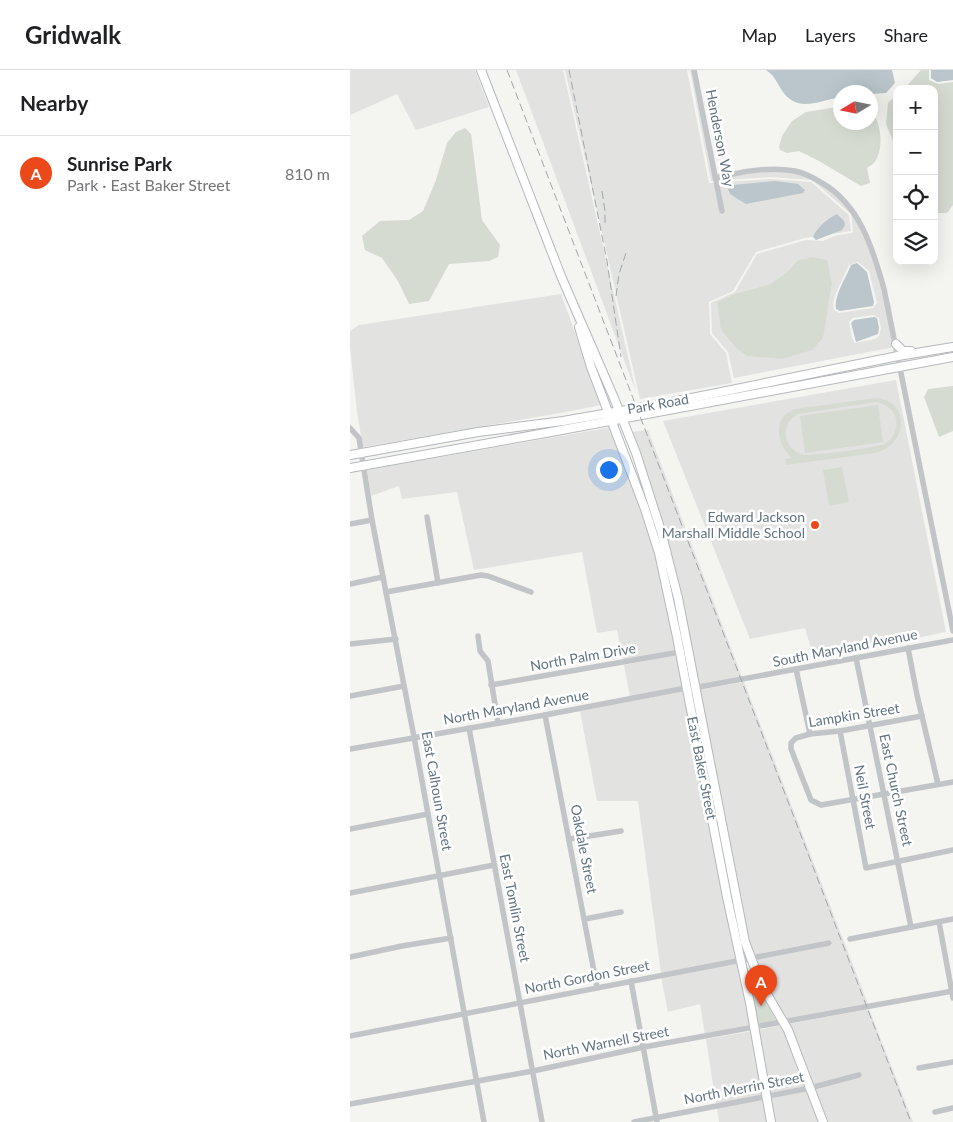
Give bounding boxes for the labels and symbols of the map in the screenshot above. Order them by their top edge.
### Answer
north arrow [833,85,878,130]
street label: Henderson Way [703,88,738,189]
street label: Park Road [626,390,690,417]
your location [596,457,622,483]
place label: Edward Jackson Marshall Middle School [662,508,805,541]
marker: Edward Jackson Marshall Middle School [809,519,821,531]
street label: South Maryland Avenue [771,625,919,670]
street label: North Palm Drive [529,639,637,674]
street label: North Maryland Avenue [442,685,590,728]
street label: Lampkin Street [807,699,901,730]
street label: East Baker Street [684,715,721,821]
street label: East Calhoun Street [419,730,456,852]
street label: East Church Street [876,732,917,848]
street label: Neil Street [851,763,880,830]
street label: Oakdale Street [567,803,601,895]
street label: East Tomlin Street [497,852,534,964]
street label: North Gordon Street [523,956,651,997]
pin: A [745,965,777,1006]
street label: North Warnell Street [542,1022,670,1063]
street label: North Merrin Street [682,1068,805,1107]

